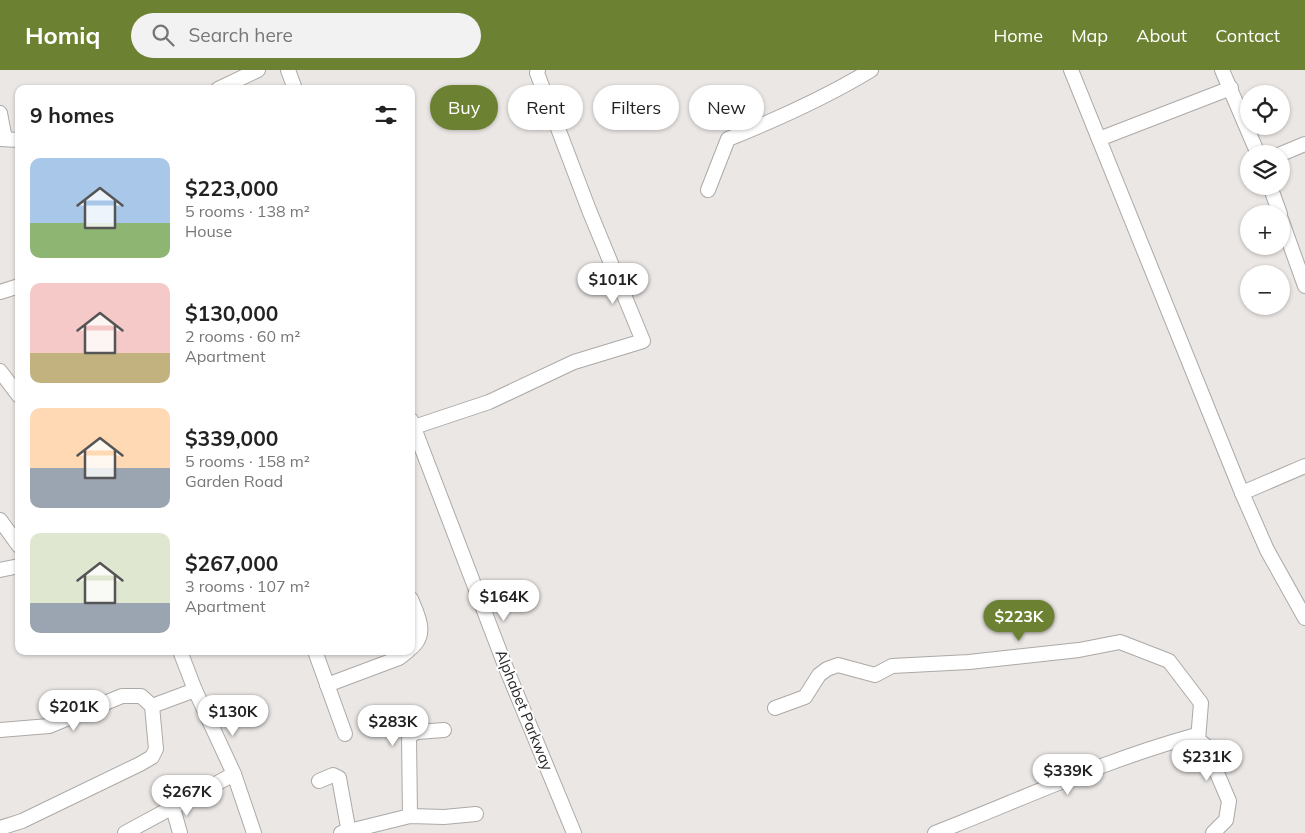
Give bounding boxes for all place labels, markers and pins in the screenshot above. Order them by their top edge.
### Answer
pin: $101K [578,262,648,305]
pin: $164K [469,580,539,622]
pin: $223K [984,600,1054,642]
pin: $201K [39,690,109,732]
pin: $130K [198,694,268,737]
pin: $283K [358,704,428,747]
pin: $231K [1172,740,1242,782]
pin: $339K [1033,754,1103,796]
pin: $267K [152,774,222,817]

